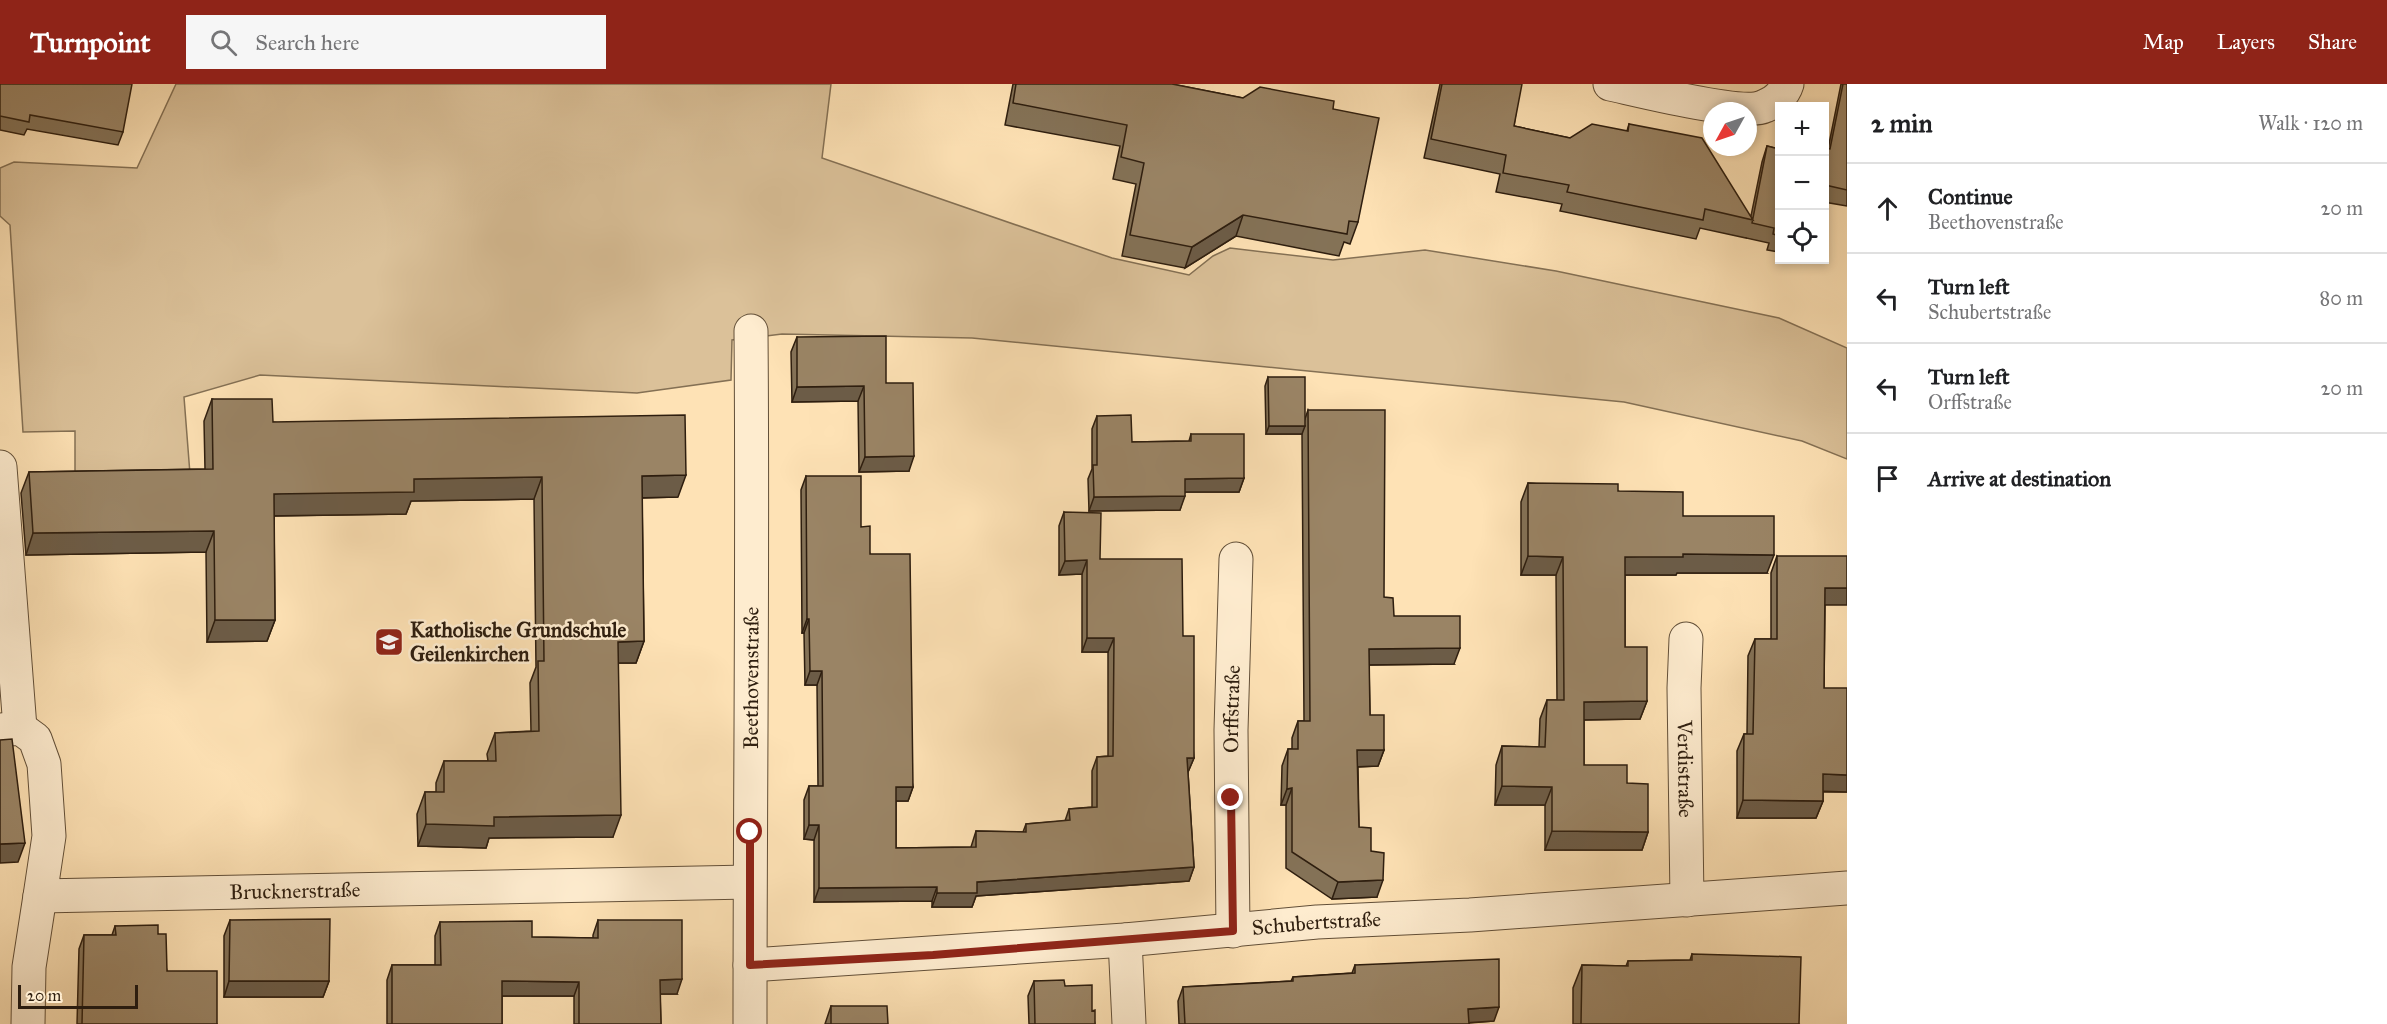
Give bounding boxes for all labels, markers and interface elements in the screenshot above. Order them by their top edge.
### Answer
search box [186,15,606,69]
text: Turnpoint [30,25,150,60]
icon: search [207,26,240,59]
text: Search here [255,29,359,56]
text: Map [2143,29,2184,55]
text: Layers [2217,29,2275,55]
text: Share [2308,29,2357,55]
north arrow [1703,102,1757,156]
map controls [1775,102,1829,264]
button: + [1775,102,1829,156]
text: 2 min [1871,107,1932,139]
text: Walk · 120 m [2258,111,2363,135]
button: − [1775,156,1829,210]
text: Continue [1928,183,2013,210]
icon: ahead [1871,192,1904,225]
text: 20 m [2320,196,2363,220]
button: locate [1775,210,1829,264]
text: Beethovenstraße [1928,210,2064,234]
text: Turn left [1928,273,2010,300]
icon: left [1871,282,1904,315]
text: 80 m [2320,286,2363,310]
text: Schubertstraße [1928,300,2051,324]
text: Turn left [1928,363,2010,390]
icon: left [1871,372,1904,405]
text: 20 m [2320,376,2363,400]
text: Orffstraße [1928,390,2012,414]
icon: arrive [1871,462,1904,495]
text: Arrive at destination [1928,465,2111,492]
street label: Beethovenstraße [738,606,765,749]
place label: Katholische Grundschule Geilenkirchen [410,617,627,667]
school or university icon: Katholische Grundschule Geilenkirchen [373,626,405,658]
street label: Orffstraße [1218,664,1246,753]
street label: Verdistraße [1671,719,1699,818]
route end [1217,784,1243,810]
route start [736,818,762,844]
street label: Brucknerstraße [229,877,361,905]
street label: Schubertstraße [1251,906,1382,941]
scale bar [18,982,138,1010]
text: 20 m [27,986,61,1005]

